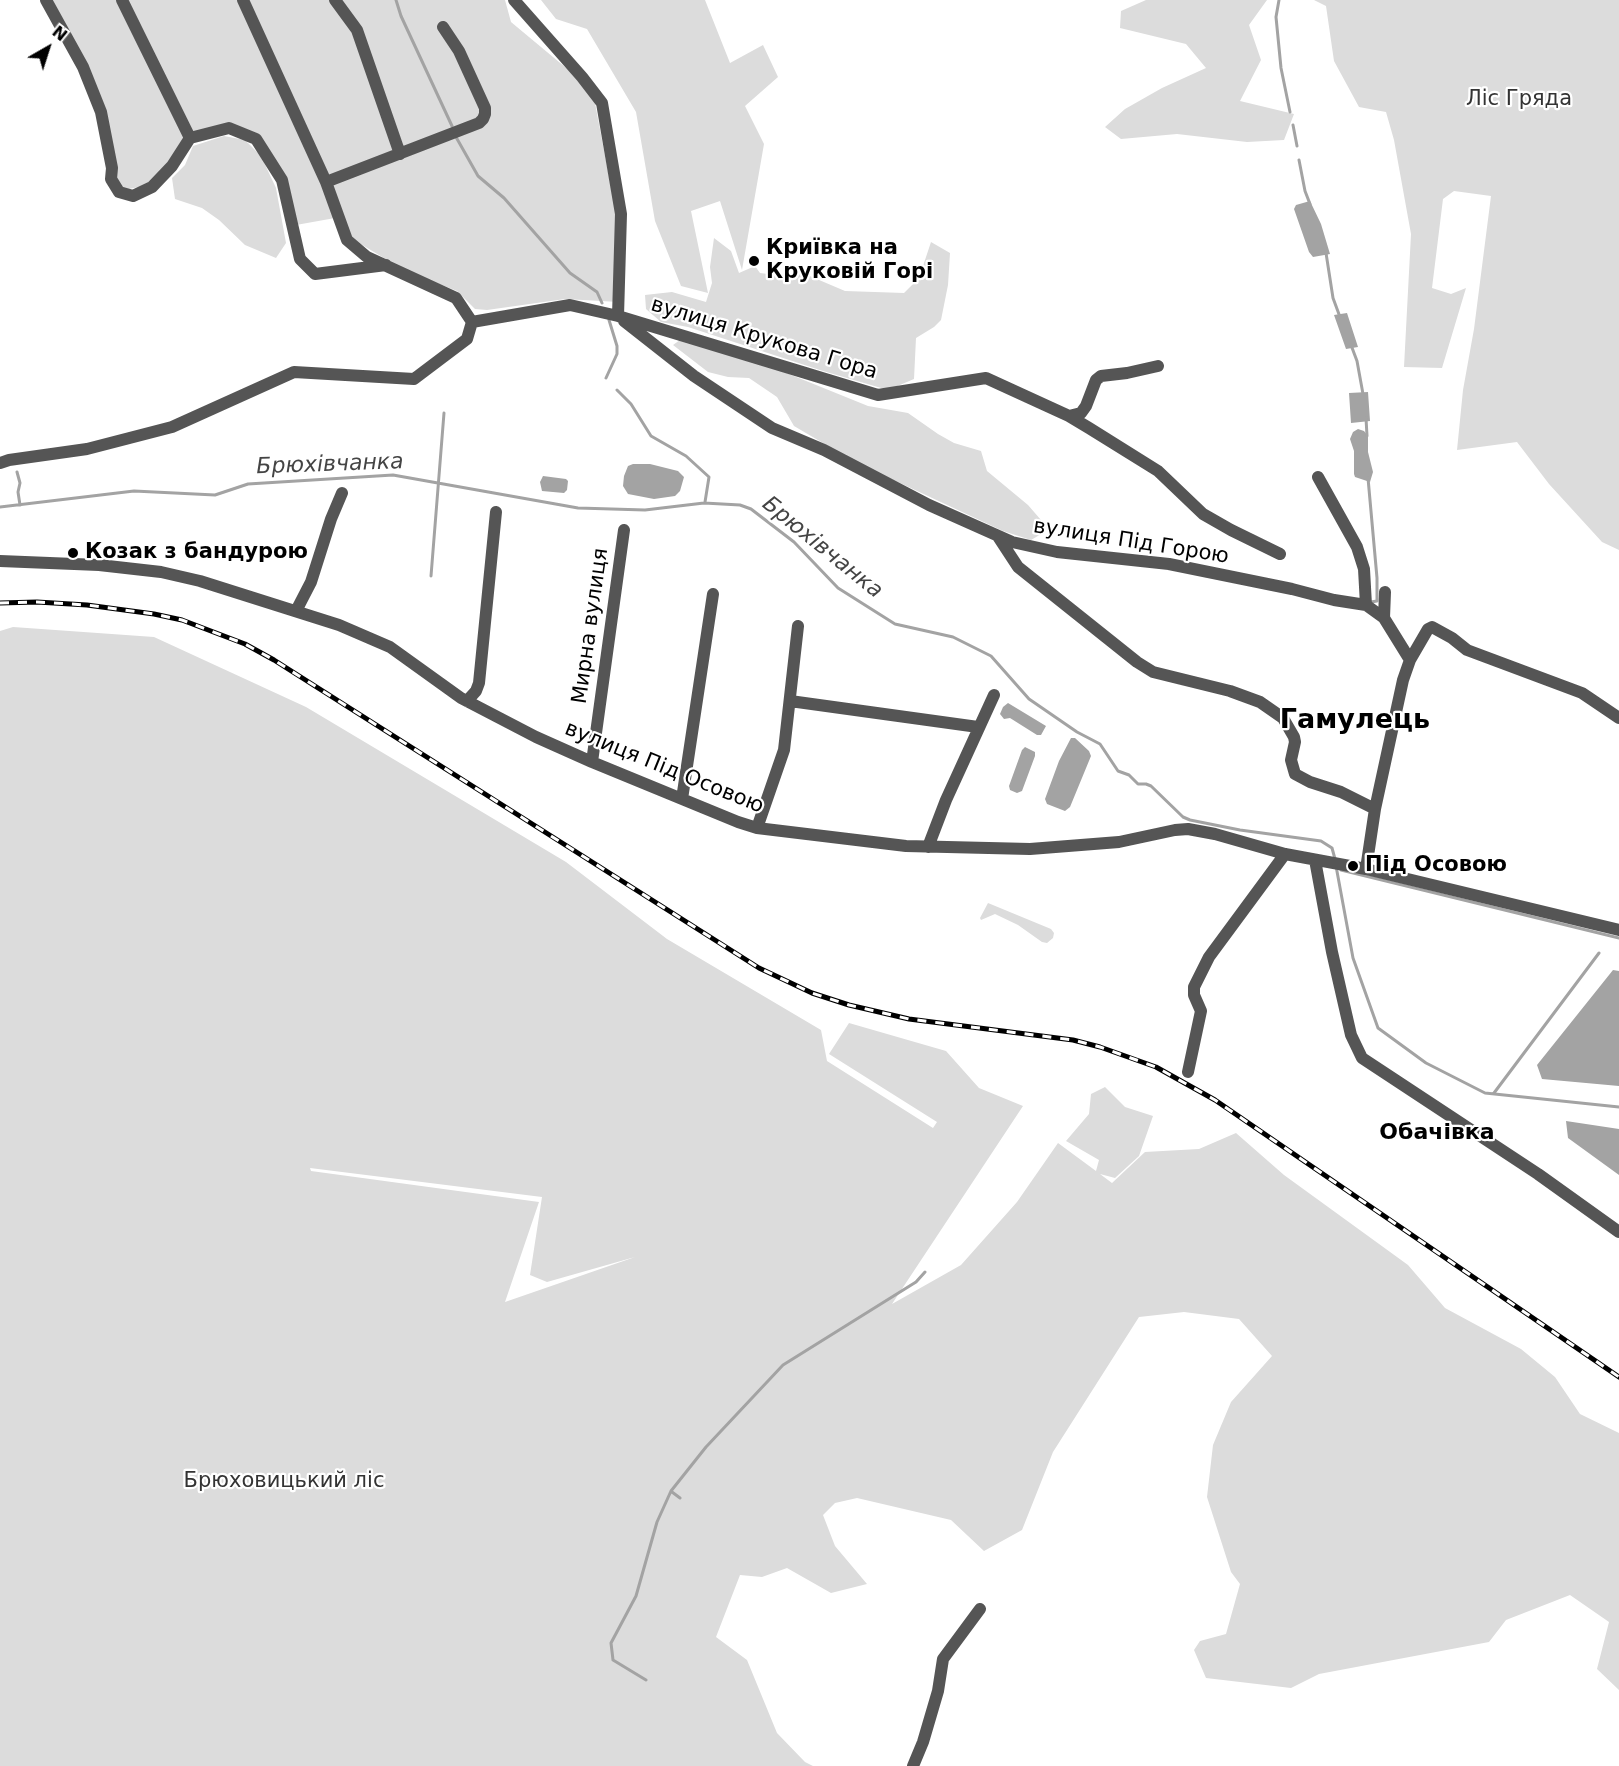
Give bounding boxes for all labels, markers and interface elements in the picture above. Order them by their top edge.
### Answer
north arrow [18,18,78,78]
text: N [48,22,71,45]
park label: Ліс Гряда [1466,87,1572,113]
place label: Криївка на Круковій Горі [766,236,933,286]
marker: Криївка на Круковій Горі [747,254,761,268]
street label: вулиця Крукова Гора [648,293,880,385]
water label: Брюхівчанка [256,449,404,481]
water label: Брюхівчанка [756,491,888,605]
street label: вулиця Під Горою [1031,514,1231,570]
place label: Козак з бандурою [85,540,308,566]
marker: Козак з бандурою [66,546,80,560]
street label: Мирна вулиця [568,546,614,706]
district label: Гамулець [1280,705,1430,737]
street label: вулиця Під Осовою [561,717,767,819]
place label: Під Осовою [1365,853,1507,879]
marker: Під Осовою [1346,859,1360,873]
district label: Обачівка [1379,1120,1495,1146]
park label: Брюховицький ліс [184,1469,384,1495]

